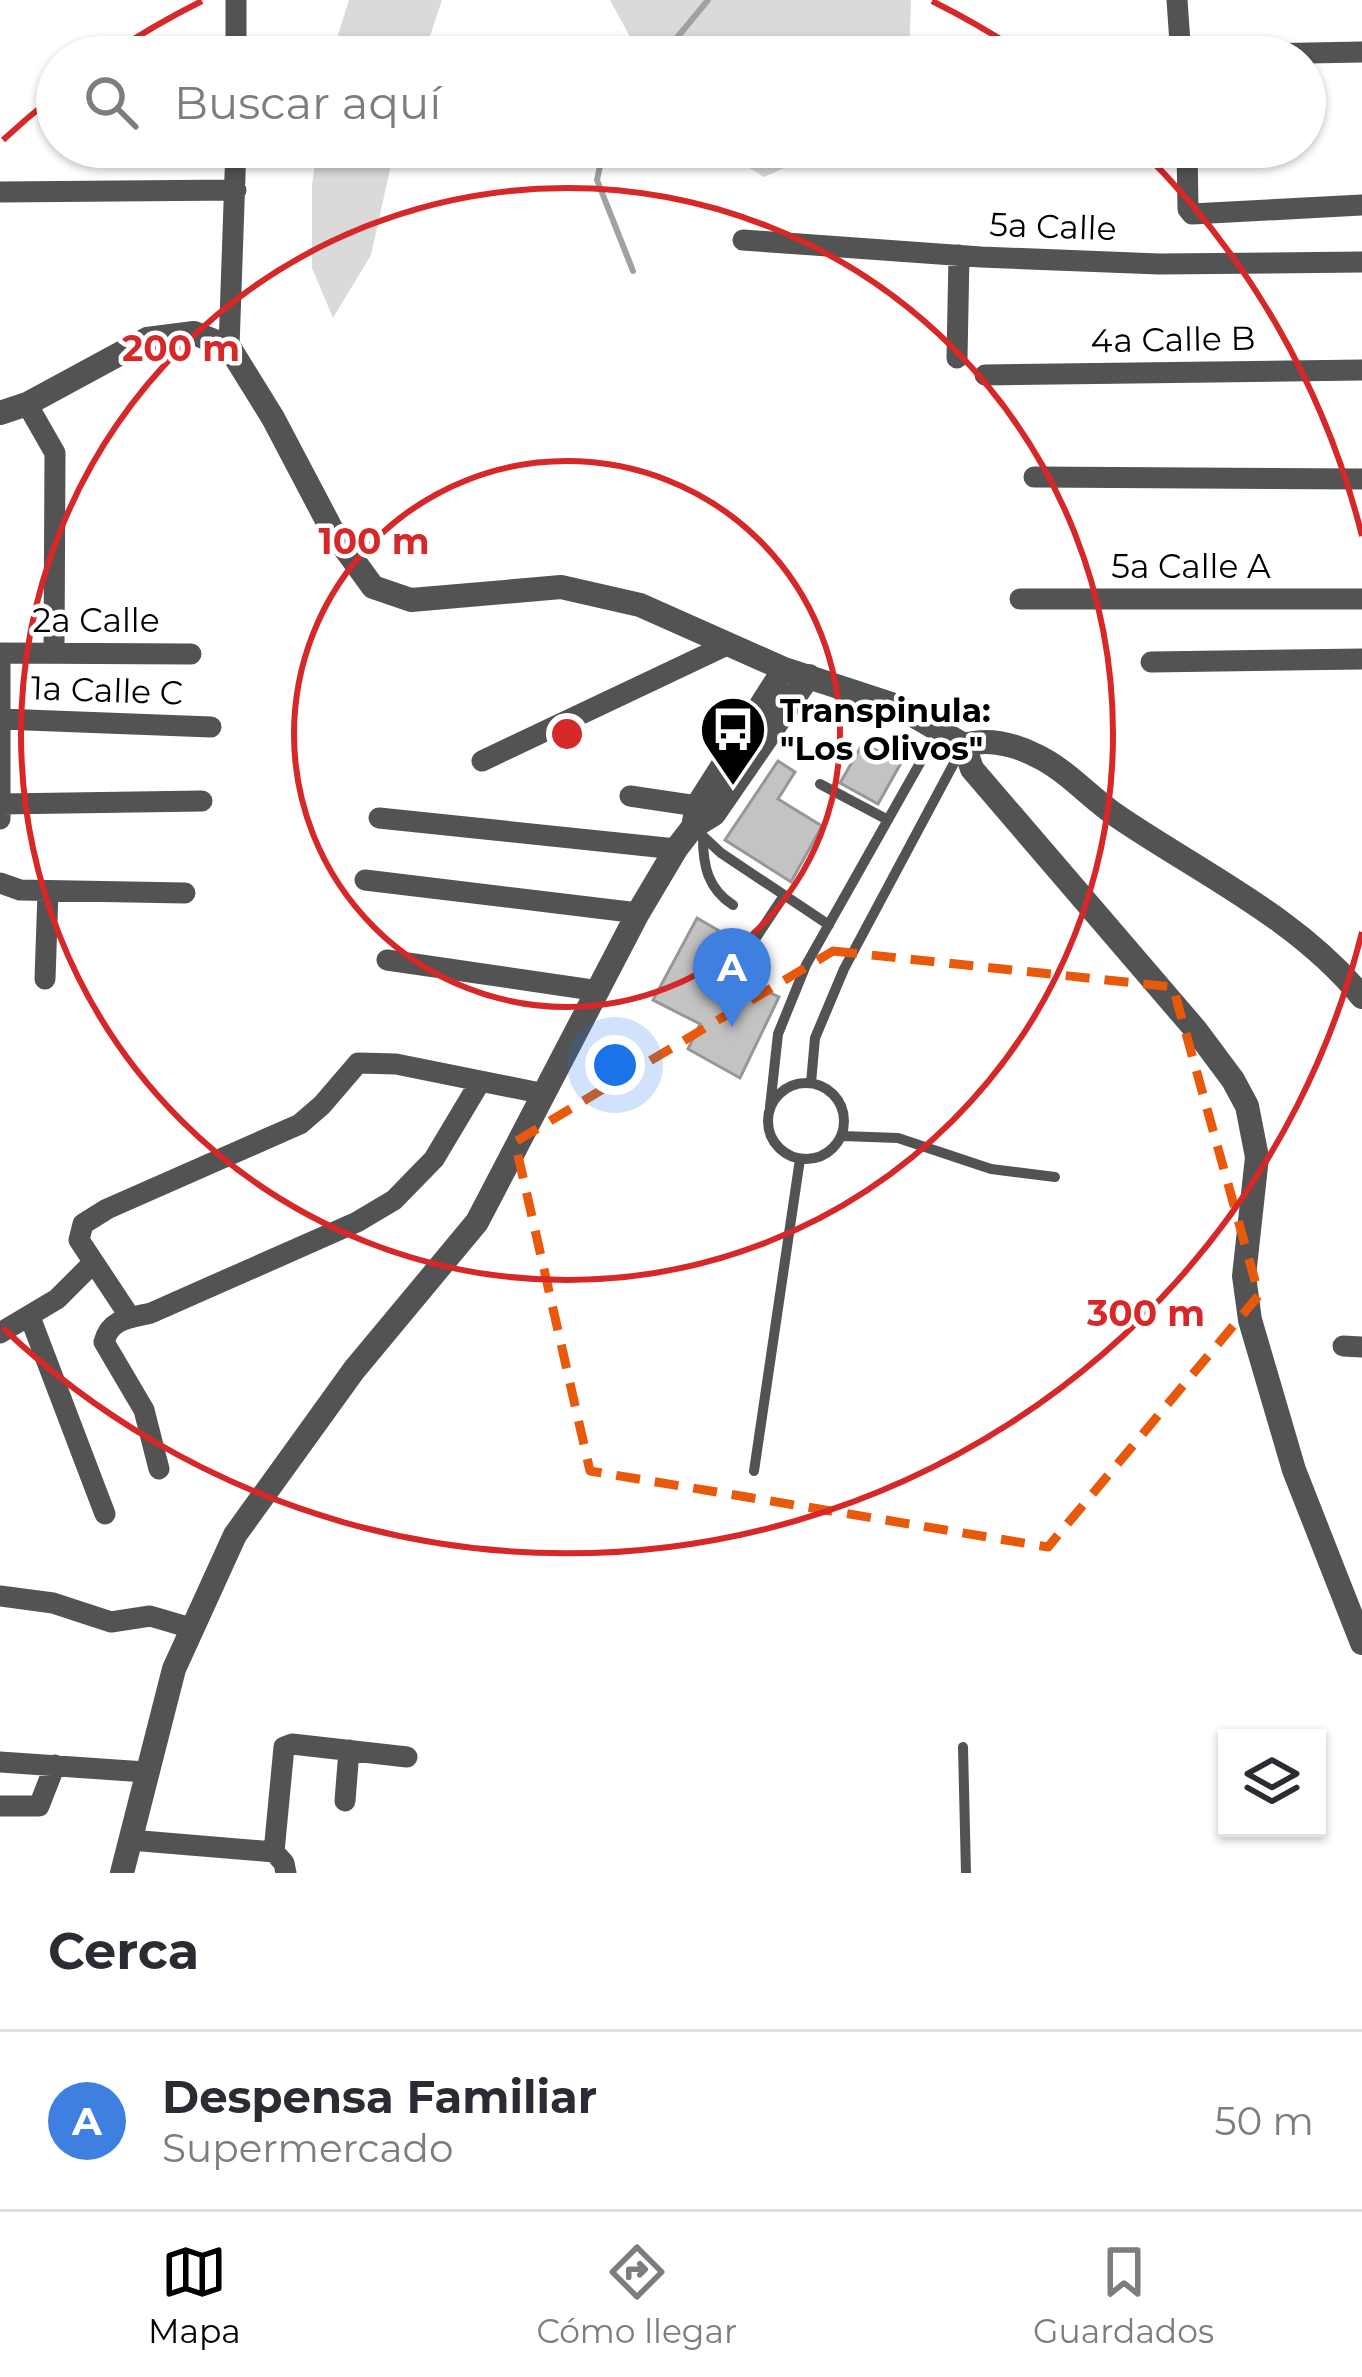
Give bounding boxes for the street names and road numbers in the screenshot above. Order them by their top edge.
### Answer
street label: 5a Calle [989,204,1117,248]
street label: 4a Calle B [1090,318,1256,360]
street label: 5a Calle A [1111,546,1271,586]
street label: 2a Calle [32,600,160,640]
street label: 1a Calle C [30,667,184,713]

